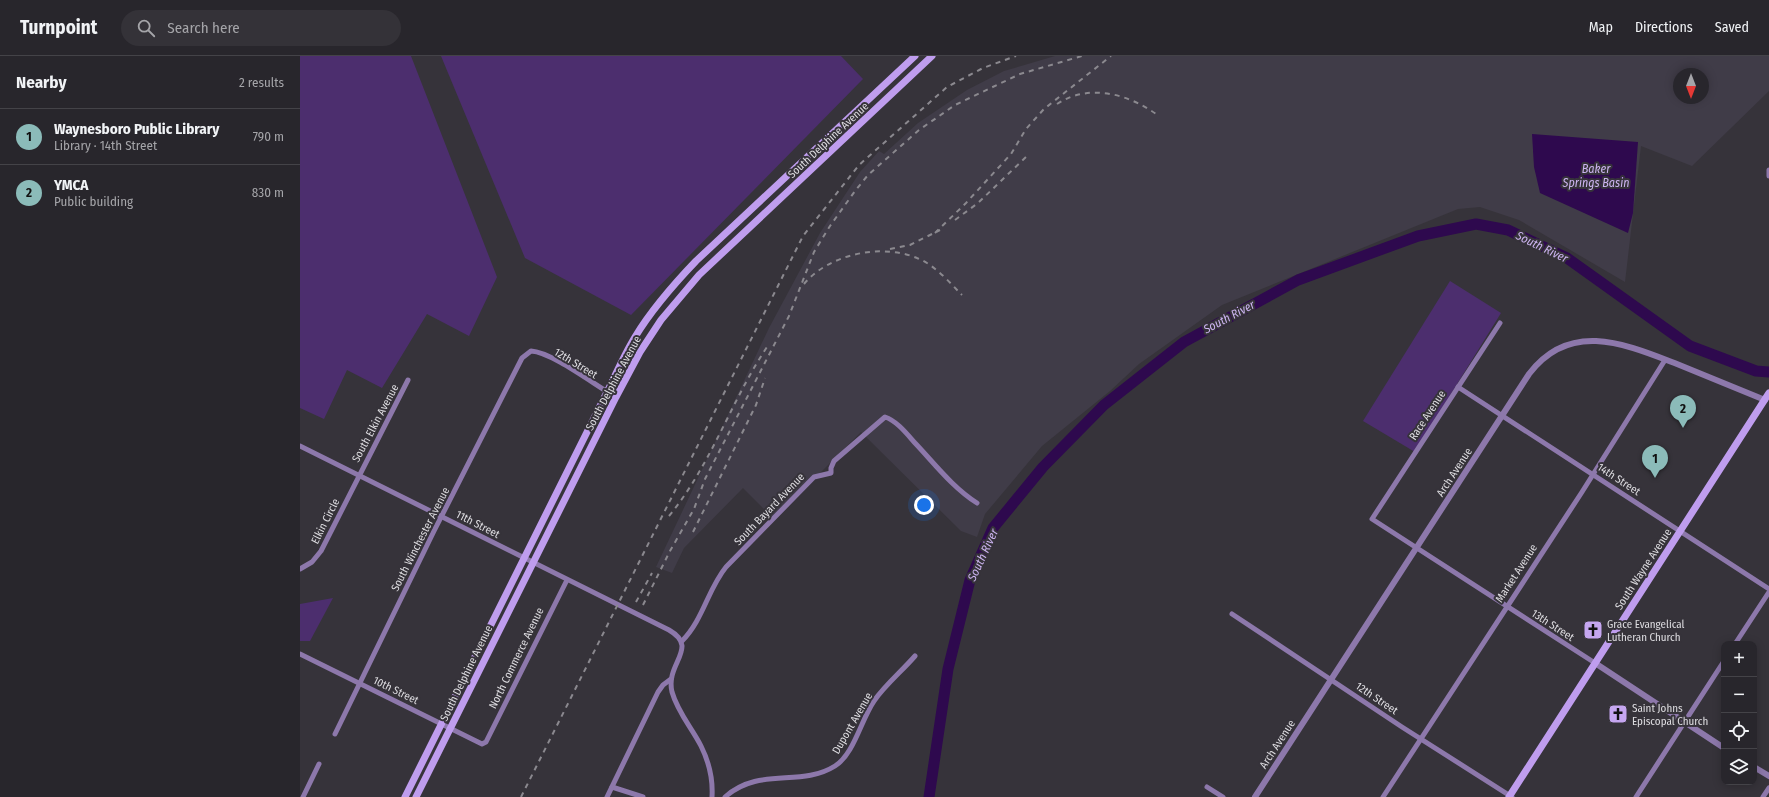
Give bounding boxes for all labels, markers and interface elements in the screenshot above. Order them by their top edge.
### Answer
search box [121,10,401,46]
text: Turnpoint [20,16,97,39]
icon: search [135,17,157,39]
text: Search here [167,19,240,37]
text: Map [1589,19,1613,36]
text: Directions [1635,19,1693,36]
text: Saved [1715,19,1749,36]
north arrow [1673,68,1709,104]
text: Nearby [16,72,67,93]
text: 2 results [239,75,284,90]
street label: South Delphine Avenue [786,100,871,181]
text: Waynesboro Public Library [54,120,219,138]
text: 1 [26,129,32,144]
text: 790 m [253,129,284,144]
text: Library · 14th Street [54,138,157,153]
water label: Baker Springs Basin [1562,162,1629,190]
text: YMCA [54,176,88,194]
text: 2 [26,185,32,200]
text: 830 m [252,185,284,200]
text: Public building [54,194,133,209]
water label: South River [1513,228,1571,266]
water label: South River [1200,297,1258,337]
street label: South Delphine Avenue [583,334,644,433]
street label: 12th Street [552,345,600,382]
street label: South Elkin Avenue [349,382,401,464]
street label: Race Avenue [1406,388,1448,443]
pin: 2 [1670,395,1696,428]
street label: Arch Avenue [1434,445,1475,499]
pin: 1 [1642,445,1668,478]
street label: 14th Street [1595,461,1643,498]
street label: South Bayard Avenue [732,471,807,548]
street label: South Winchester Avenue [389,485,452,593]
your location [914,495,934,515]
street label: Elkin Circle [308,496,342,546]
street label: 11th Street [454,508,502,541]
water label: South River [964,526,1002,584]
street label: South Wayne Avenue [1612,526,1674,612]
street label: Market Avenue [1493,542,1540,605]
street label: North Commerce Avenue [486,606,547,711]
street label: 13th Street [1529,607,1577,644]
place label: Grace Evangelical Lutheran Church [1607,618,1685,644]
church icon: Grace Evangelical Lutheran Church [1582,619,1604,641]
street label: South Delphine Avenue [438,623,495,723]
map controls [1721,641,1757,785]
button: + [1721,641,1757,677]
street label: 10th Street [371,674,421,707]
button: − [1721,677,1757,713]
street label: 12th Street [1353,680,1401,717]
street label: Dupont Avenue [830,690,875,756]
place label: Saint Johns Episcopal Church [1632,702,1708,728]
church icon: Saint Johns Episcopal Church [1607,703,1629,725]
button: locate [1721,713,1757,749]
street label: Arch Avenue [1257,717,1298,771]
button: layers [1721,749,1757,785]

